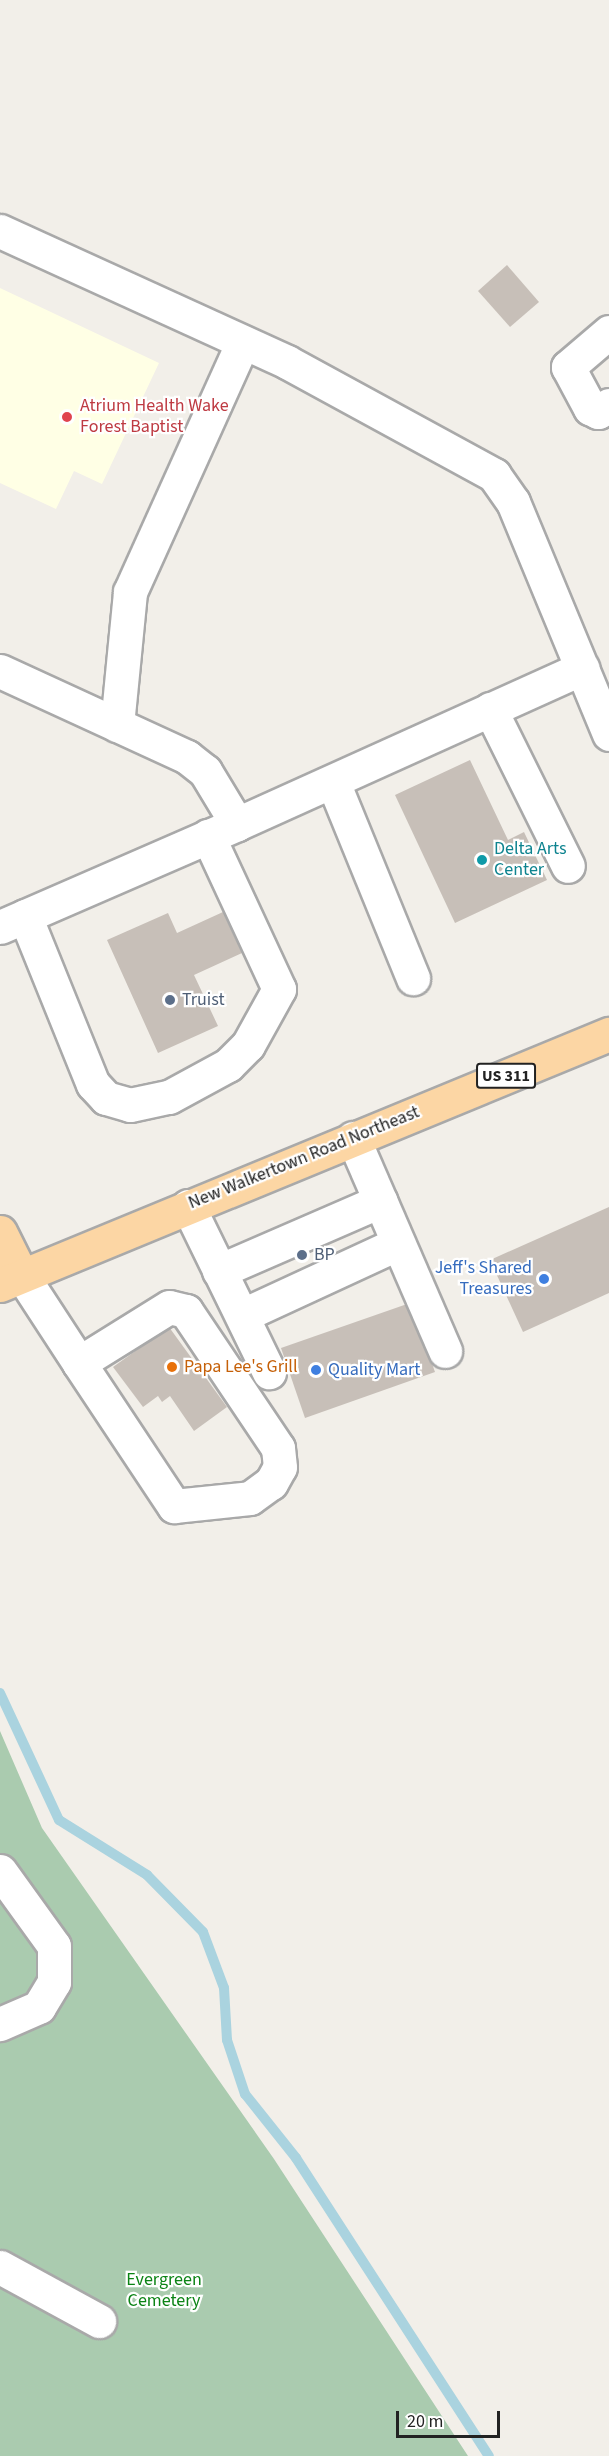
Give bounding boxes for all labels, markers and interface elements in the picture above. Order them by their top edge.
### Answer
place label: Atrium Health Wake Forest Baptist [80,396,229,438]
marker: Atrium Health Wake Forest Baptist [58,408,76,426]
place label: Delta Arts Center [494,839,566,882]
marker: Delta Arts Center [475,853,489,867]
place label: Truist [182,989,225,1011]
marker: Truist [163,993,177,1007]
road number: US 311 [476,1063,536,1089]
street label: New Walkertown Road Northeast [185,1102,423,1214]
place label: BP [314,1244,335,1266]
marker: BP [295,1248,309,1262]
place label: Jeff's Shared Treasures [435,1258,532,1300]
marker: Jeff's Shared Treasures [537,1272,551,1286]
place label: Papa Lee's Grill [184,1356,298,1378]
place label: Quality Mart [328,1359,420,1381]
marker: Papa Lee's Grill [165,1360,179,1374]
marker: Quality Mart [309,1363,323,1377]
park label: Evergreen Cemetery [126,2270,202,2312]
scale bar [399,2399,502,2437]
text: 20 m [407,2409,443,2434]

